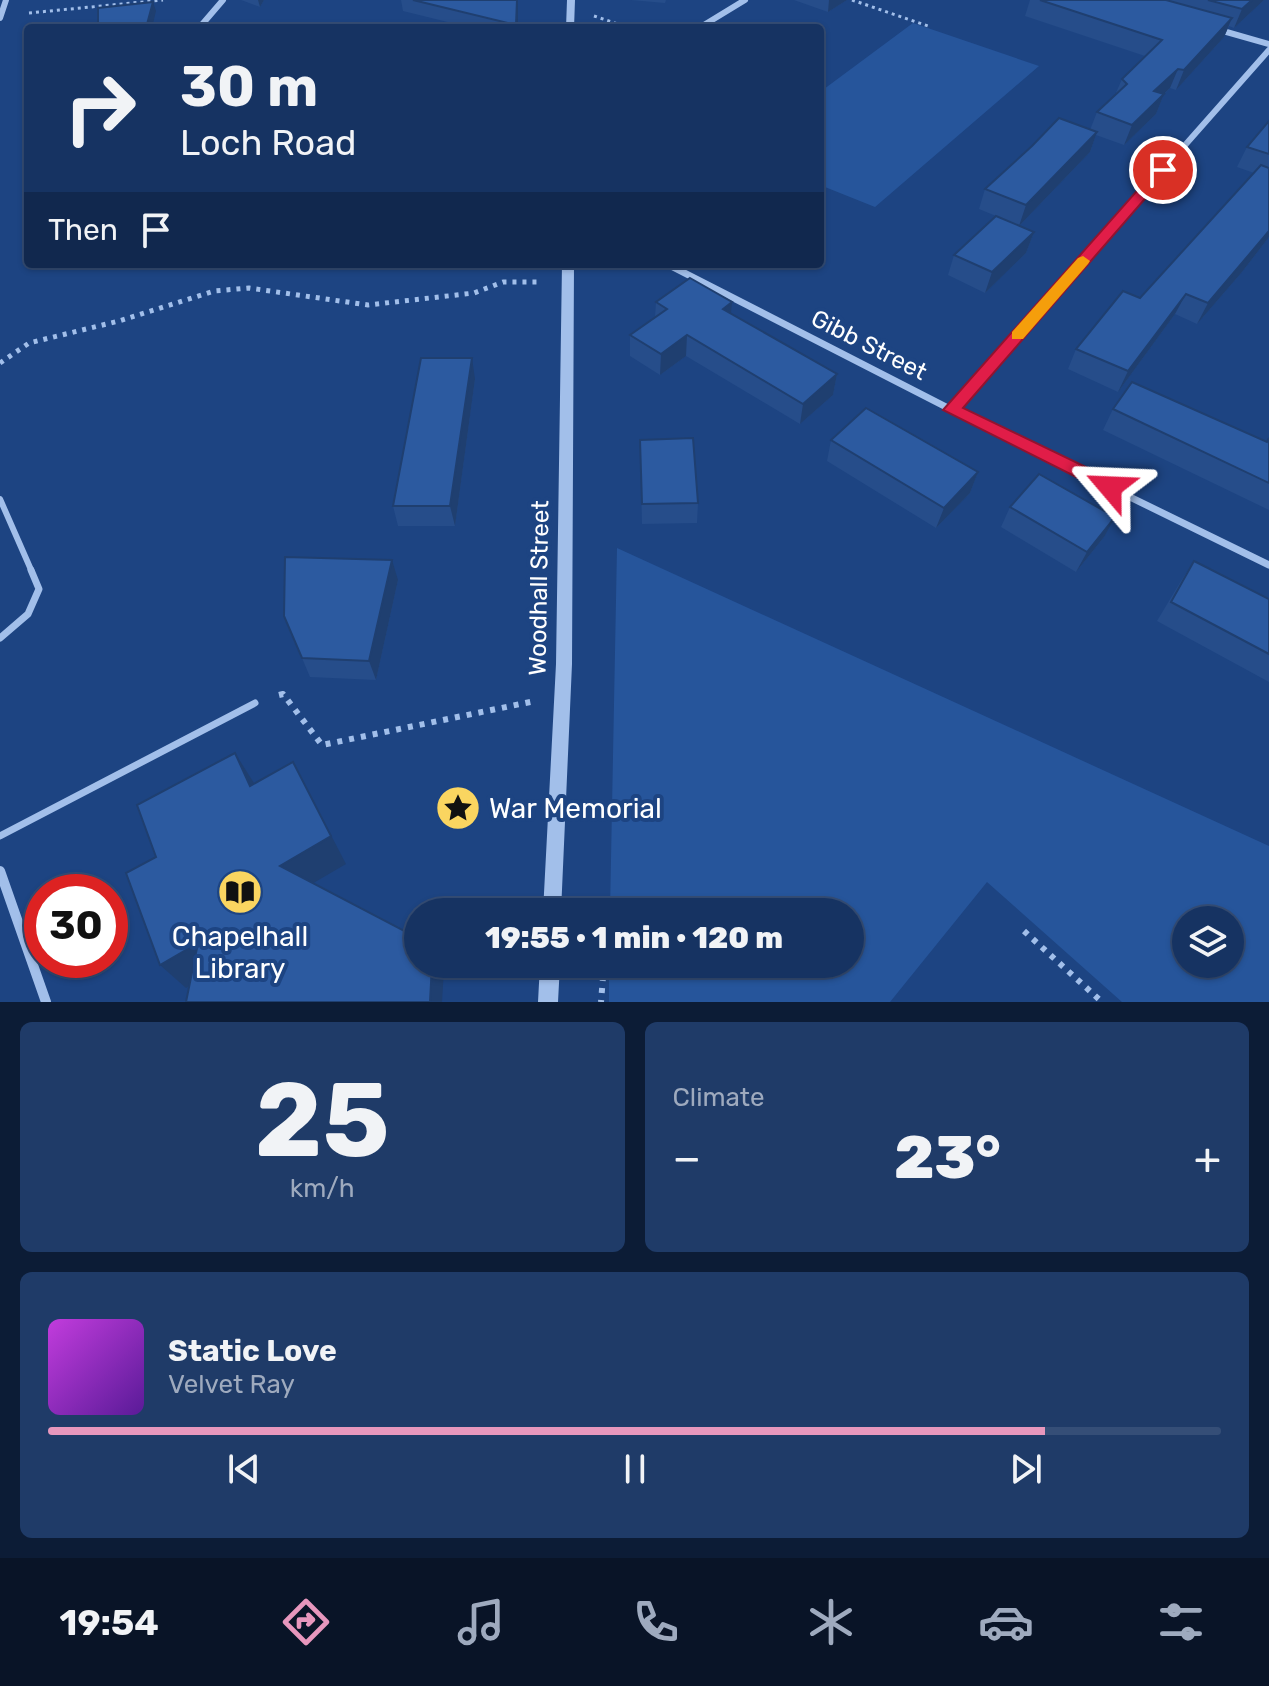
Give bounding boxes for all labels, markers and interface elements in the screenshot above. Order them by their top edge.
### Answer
text: 30 m [180,54,318,120]
icon: right [48,56,152,160]
text: Loch Road [180,121,356,164]
pin [1129,136,1197,204]
icon: arrive [1141,148,1185,192]
icon: arrive [134,208,178,252]
text: Then [48,212,118,248]
street label: Gibb Street [807,304,931,386]
position arrow [1068,445,1152,529]
street label: Woodhall Street [523,500,555,676]
place icon: War Memorial [434,784,482,832]
place label: War Memorial [489,792,662,825]
library icon: Chapelhall Library [216,868,264,916]
speed limit sign: 30 [24,874,128,978]
map controls [1172,906,1244,978]
button: layers [1172,906,1244,978]
place label: Chapelhall Library [172,920,308,985]
text: 19:55 · 1 min · 120 m [485,920,783,956]
text: 25 [255,1059,390,1182]
text: Climate [673,1082,765,1113]
text: 23° [894,1122,1001,1193]
text: − [673,1132,701,1184]
text: + [1194,1132,1221,1184]
text: km/h [290,1173,355,1204]
text: Static Love [168,1333,337,1369]
text: Velvet Ray [168,1369,295,1400]
icon: previous [222,1447,266,1491]
icon: pause [613,1447,657,1491]
icon: next [1004,1447,1048,1491]
icon: directions [278,1594,334,1650]
icon: music [453,1594,509,1650]
icon: phone [628,1594,684,1650]
icon: climate [803,1594,859,1650]
icon: car [978,1594,1034,1650]
icon: filters [1153,1594,1209,1650]
text: 19:54 [60,1601,159,1644]

